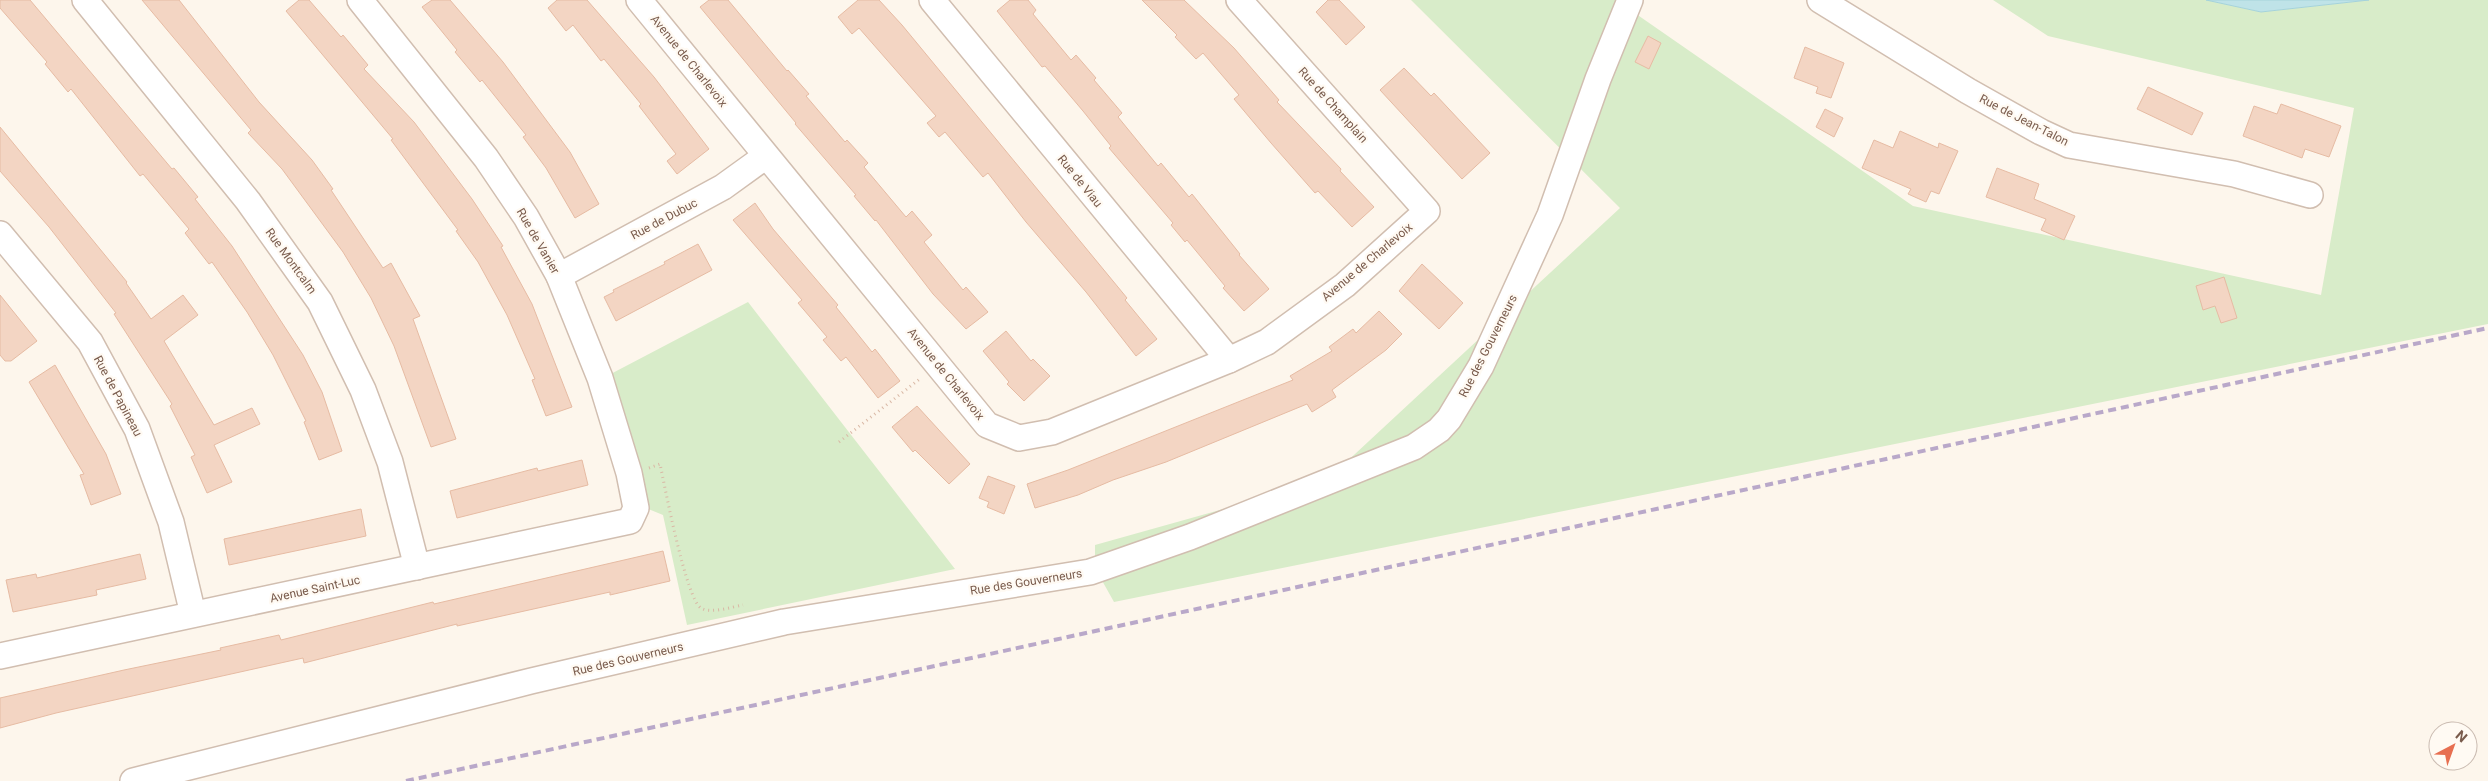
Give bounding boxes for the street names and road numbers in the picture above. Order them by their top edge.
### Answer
street label: Avenue de Charlevoix [648,12,730,110]
street label: Rue de Champlain [1295,64,1371,146]
street label: Rue de Jean-Talon [1977,91,2071,149]
street label: Rue de Viau [1055,152,1105,210]
street label: Rue de Dubuc [628,196,700,242]
street label: Rue de Vanier [514,206,562,276]
street label: Avenue de Charlevoix [1319,220,1415,304]
street label: Rue Montcalm [263,226,319,296]
street label: Rue des Gouverneurs [1456,292,1520,400]
street label: Avenue de Charlevoix [905,325,987,423]
street label: Rue de Papineau [91,353,145,439]
street label: Rue des Gouverneurs [969,566,1083,598]
street label: Avenue Saint-Luc [269,573,361,605]
street label: Rue des Gouverneurs [571,639,685,679]

